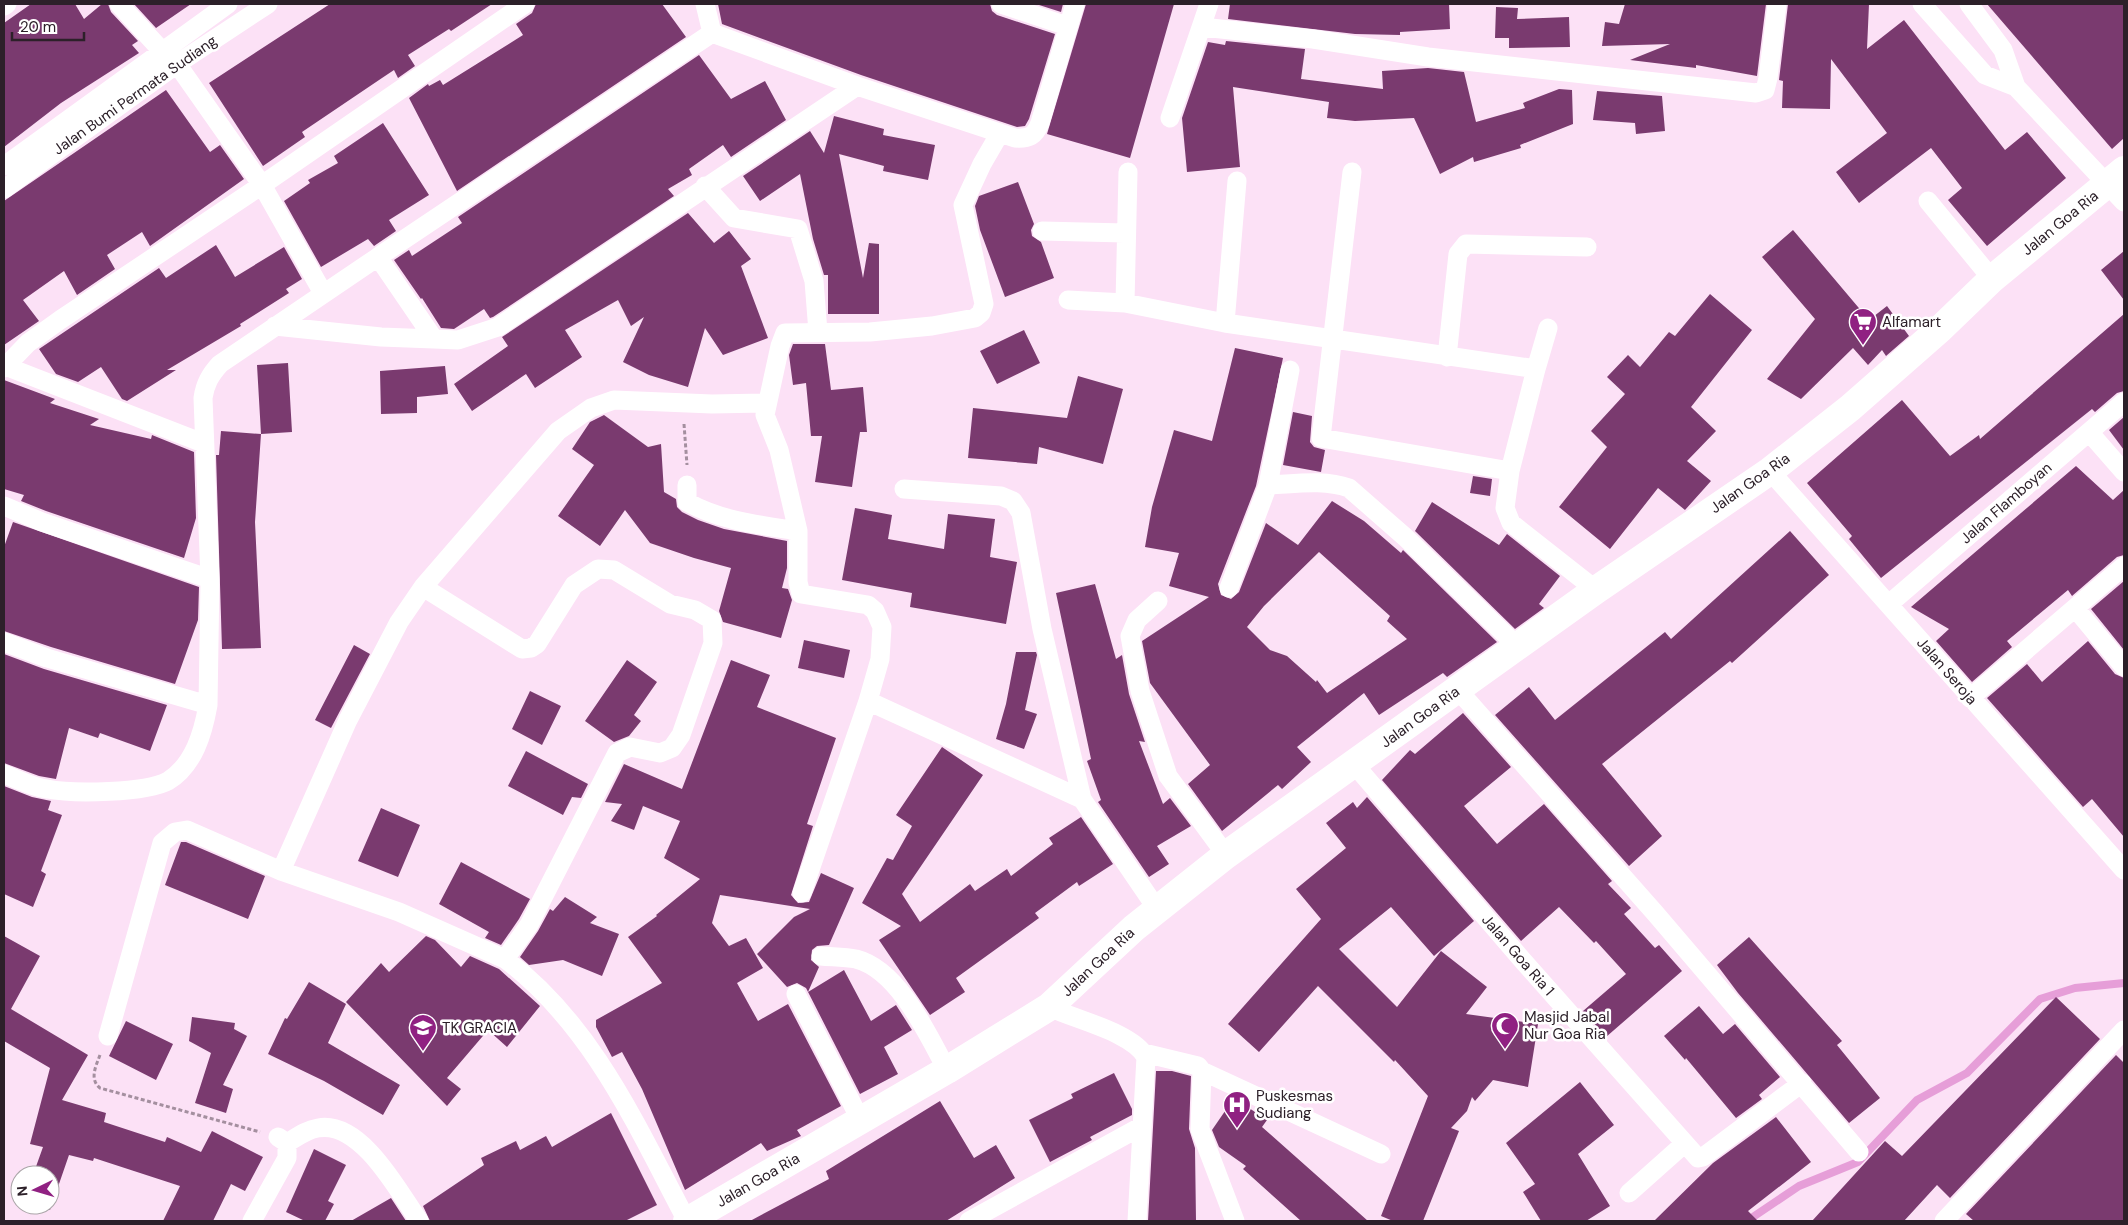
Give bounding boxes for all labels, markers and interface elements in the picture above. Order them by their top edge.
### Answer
scale bar [12,10,85,42]
text: 20 m [20,17,56,37]
street label: Jalan Bumi Permata Sudiang [49,31,221,159]
street label: Jalan Goa Ria [2018,186,2102,260]
supermarket icon: Alfamart [1848,307,1878,346]
place label: Alfamart [1882,312,1941,332]
street label: Jalan Goa Ria [1706,448,1794,518]
street label: Jalan Flamboyan [1956,458,2056,548]
street label: Jalan Seroja [1912,633,1982,709]
street label: Jalan Goa Ria [1377,682,1463,752]
street label: Jalan Goa Ria 1 [1477,910,1559,1000]
street label: Jalan Goa Ria [1057,923,1139,1001]
place label: Masjid Jabal Nur Goa Ria [1524,1007,1610,1044]
mosque icon: Masjid Jabal Nur Goa Ria [1490,1011,1520,1050]
school or university icon: TK GRACIA [408,1013,438,1052]
place label: TK GRACIA [442,1018,517,1038]
place label: Puskesmas Sudiang [1256,1086,1333,1123]
hospital icon: Puskesmas Sudiang [1222,1090,1252,1129]
street label: Jalan Goa Ria [713,1148,803,1212]
north arrow [10,1165,60,1215]
text: N [13,1185,31,1197]

